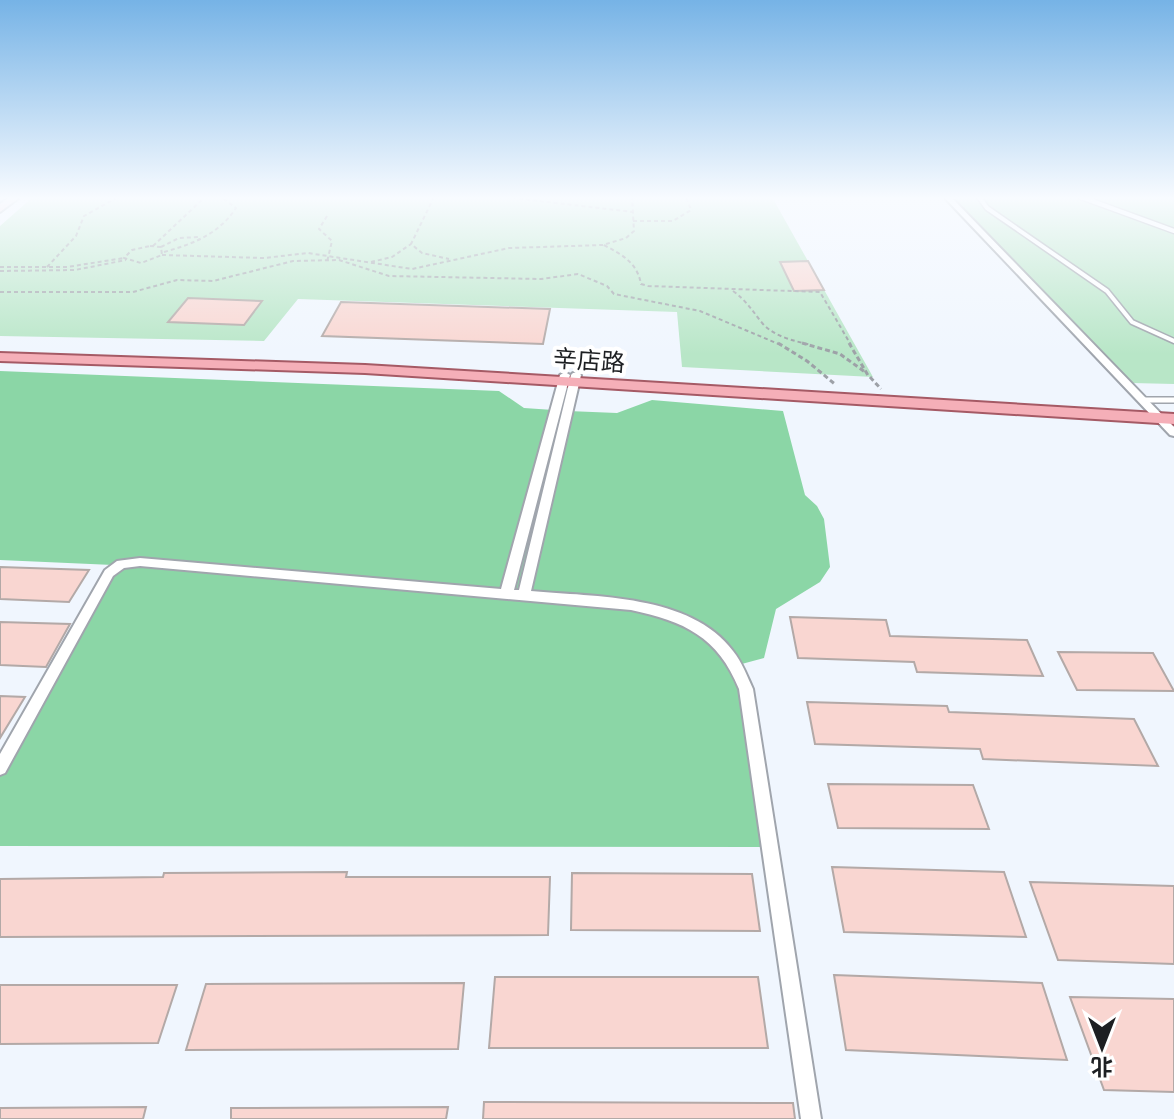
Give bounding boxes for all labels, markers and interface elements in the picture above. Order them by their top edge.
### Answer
street label: 辛店路 [552,341,626,380]
north arrow [1062,1007,1142,1087]
text: 北 [1091,1051,1113,1083]

